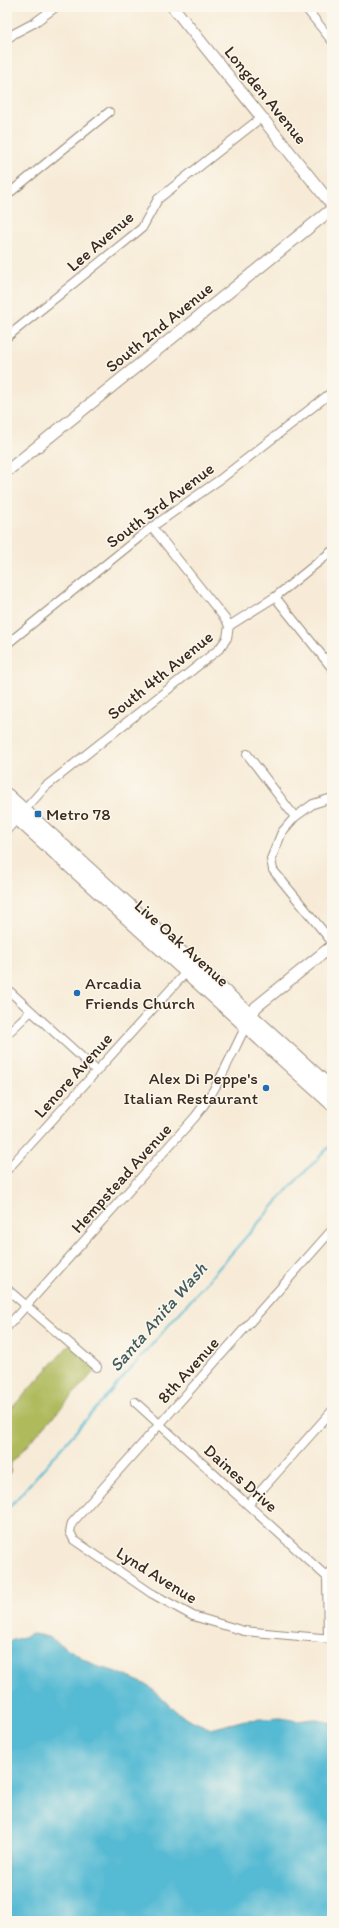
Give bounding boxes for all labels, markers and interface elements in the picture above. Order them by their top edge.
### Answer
street label: Longden Avenue [220,42,312,148]
street label: Lee Avenue [63,207,137,275]
street label: South 2nd Avenue [101,278,217,376]
street label: South 3rd Avenue [102,458,218,552]
street label: South 4th Avenue [103,626,217,724]
place label: Metro 78 [46,804,110,824]
marker: Metro 78 [33,809,43,819]
street label: Live Oak Avenue [131,895,233,991]
place label: Arcadia Friends Church [85,973,195,1013]
marker: Arcadia Friends Church [72,988,82,998]
street label: Lenore Avenue [30,1028,116,1122]
place label: Alex Di Peppe's Italian Restaurant [123,1068,259,1108]
marker: Alex Di Peppe's Italian Restaurant [261,1083,271,1093]
street label: Hempstead Avenue [67,1119,175,1237]
water label: Santa Anita Wash [105,1258,212,1376]
street label: 8th Avenue [153,1333,223,1407]
street label: Daines Drive [200,1440,282,1516]
street label: Lynd Avenue [113,1542,201,1608]

